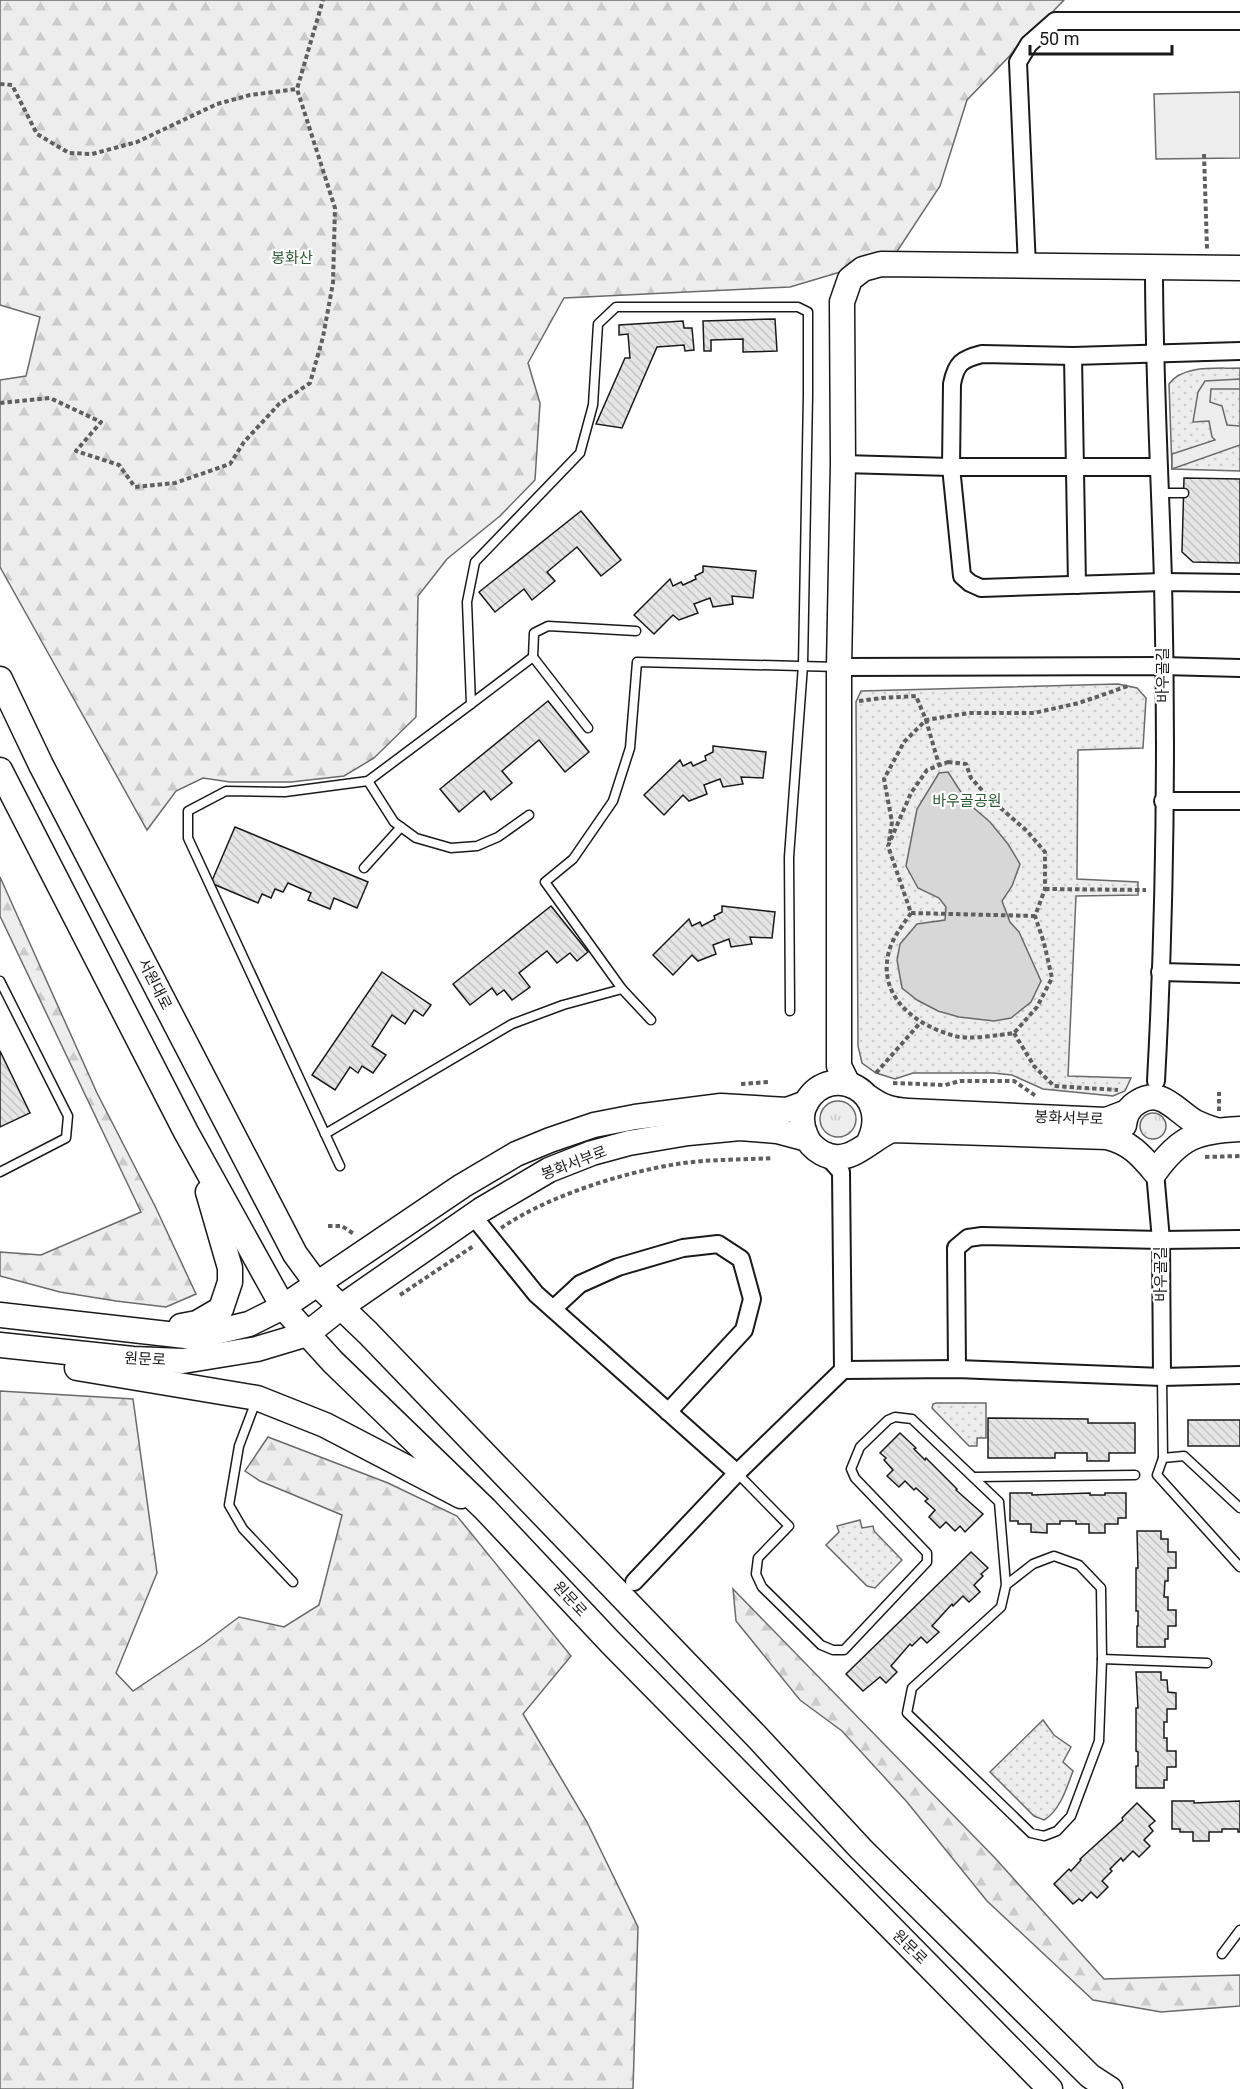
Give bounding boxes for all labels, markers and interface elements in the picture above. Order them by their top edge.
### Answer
scale bar [1030,18,1172,56]
text: 50 m [1039,28,1079,49]
park label: 봉화산 [271,249,313,267]
street label: 바우골길 [1154,647,1172,703]
park label: 바우골공원 [932,792,1002,810]
street label: 서원대로 [134,955,176,1013]
street label: 봉화서부로 [1034,1108,1104,1128]
street label: 봉화서부로 [539,1142,609,1184]
street label: 바우골길 [1152,1246,1170,1302]
street label: 원문로 [124,1349,166,1369]
street label: 원문로 [549,1578,591,1620]
street label: 원문로 [889,1926,931,1968]

